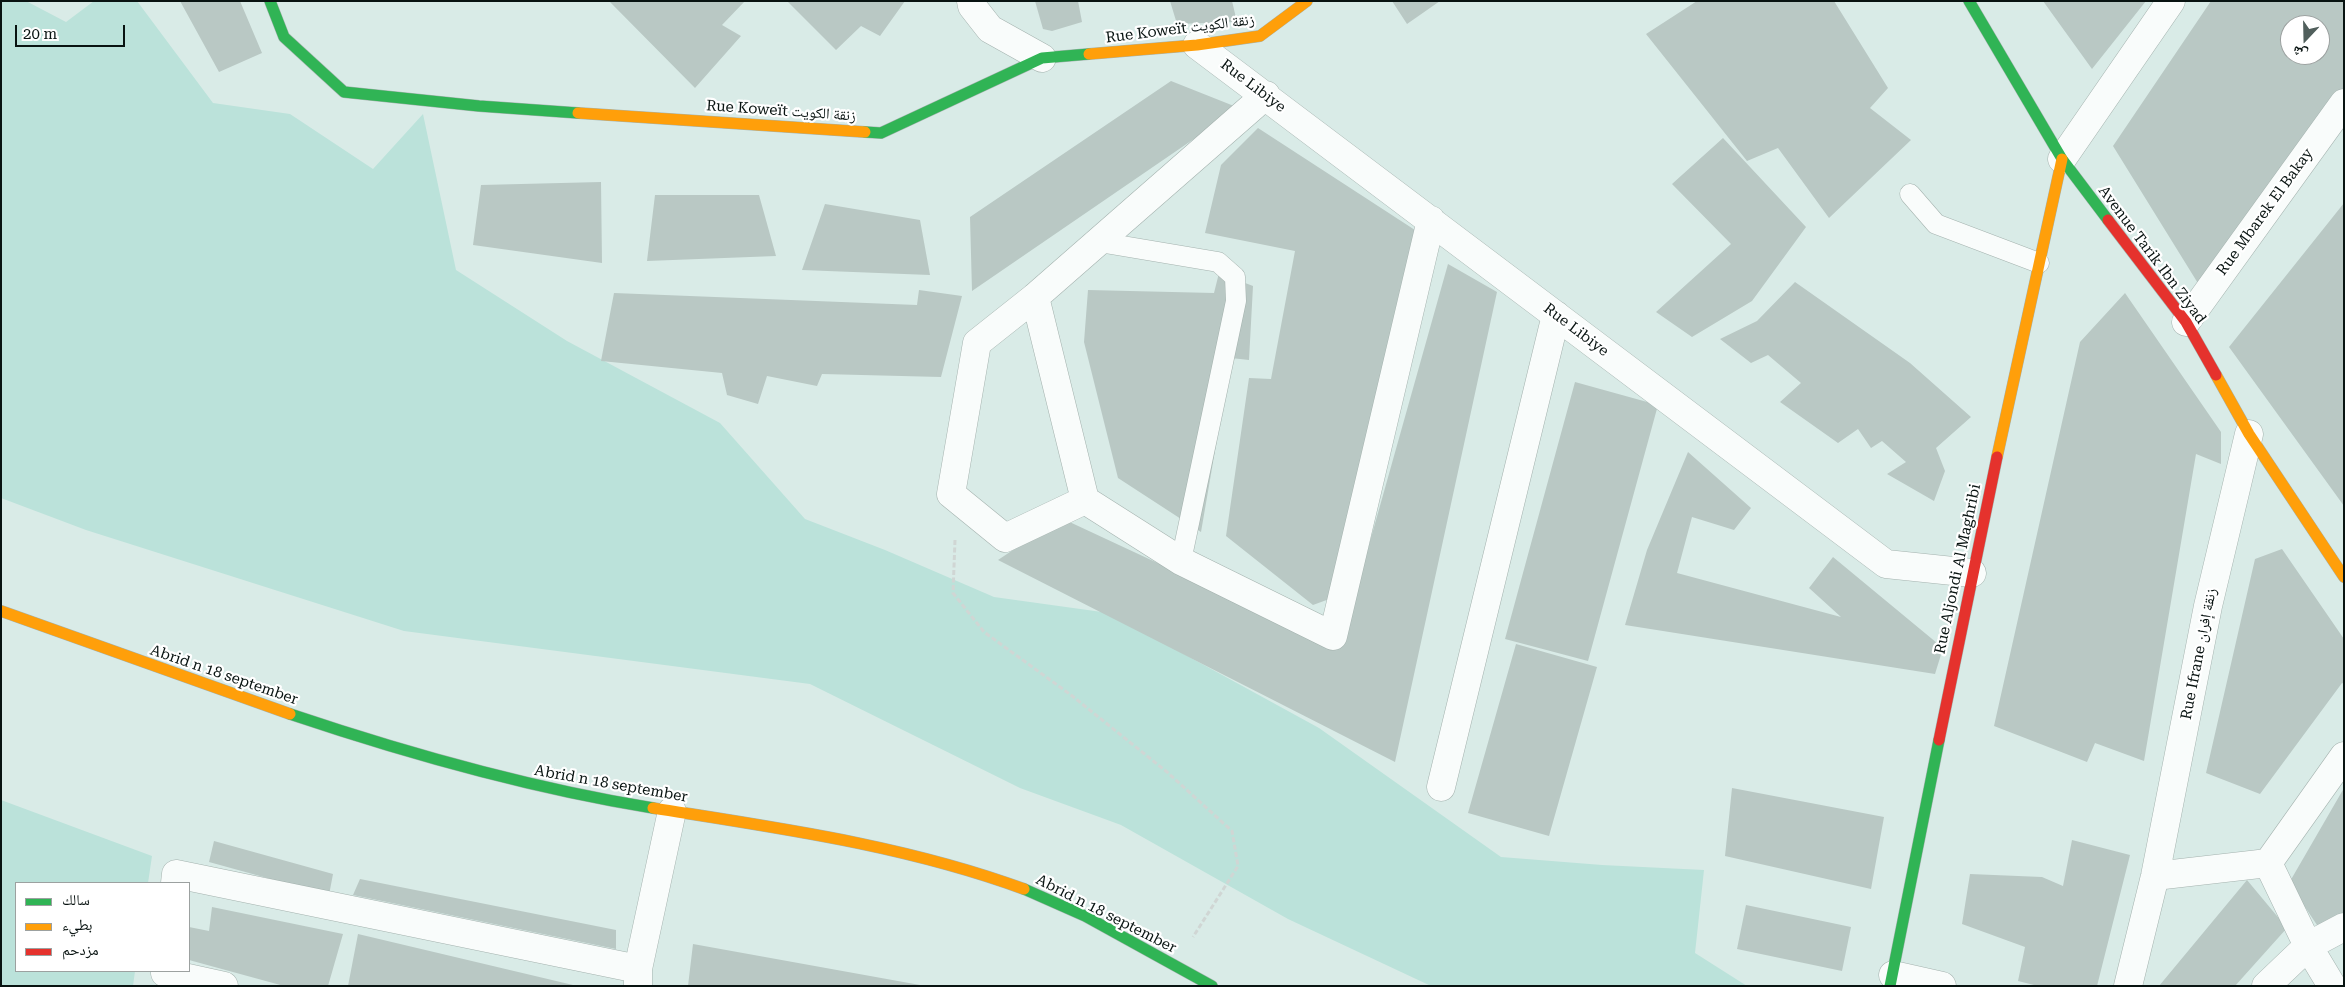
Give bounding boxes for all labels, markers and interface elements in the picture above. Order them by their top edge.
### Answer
street label: Rue Koweït زنقة الكويت [1105,11,1255,47]
scale bar [18,15,128,47]
north arrow [2280,15,2330,65]
text: 20 m [23,25,57,43]
text: ش [2290,43,2310,63]
street label: Rue Libiye [1217,56,1289,116]
street label: Rue Koweït زنقة الكويت [706,97,856,125]
street label: Rue Mbarek El Bakay [2213,145,2317,279]
street label: Avenue Tarik Ibn Ziyad [2094,182,2210,328]
street label: Rue Libiye [1540,300,1612,360]
street label: Rue Aljondi Al Maghribi [1931,482,1985,656]
street label: Rue Ifrane زنقة إفران [2177,587,2221,721]
street label: Abrid n 18 september [148,641,300,709]
street label: Abrid n 18 september [533,762,689,806]
street label: Abrid n 18 september [1033,871,1179,957]
legend [15,882,190,972]
text: سالك [62,891,90,909]
text: بطيء [62,916,92,934]
text: مزدحم [62,941,99,959]

